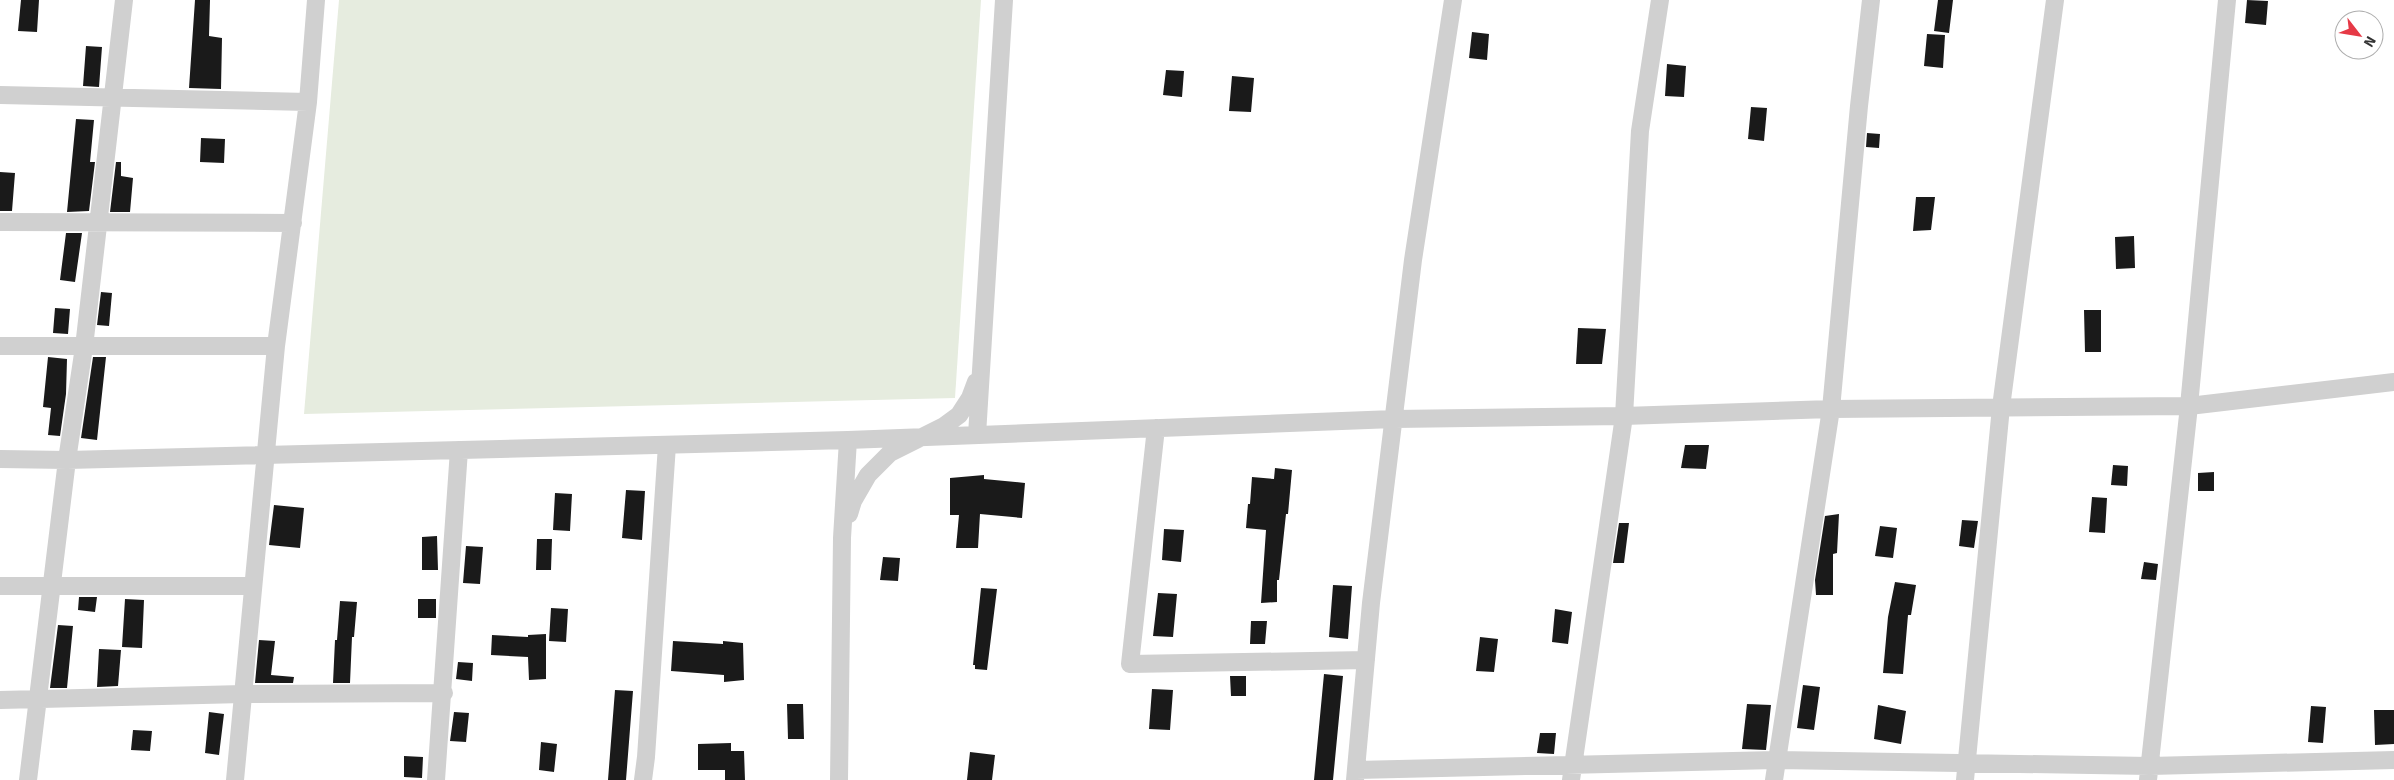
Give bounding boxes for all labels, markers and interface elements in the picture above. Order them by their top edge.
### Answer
north arrow [2334,10,2384,60]
text: N [2360,33,2380,50]

